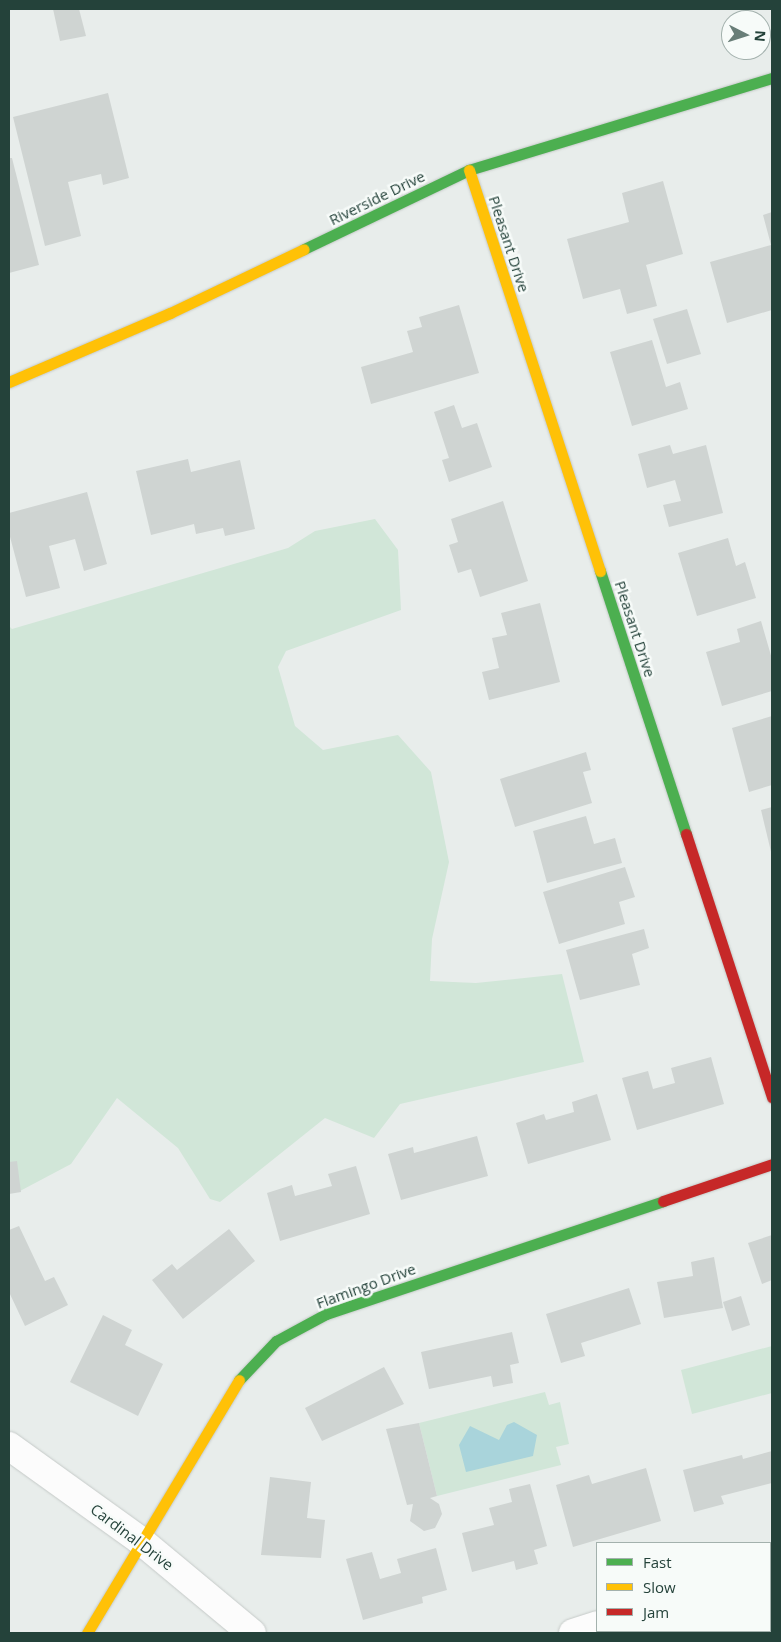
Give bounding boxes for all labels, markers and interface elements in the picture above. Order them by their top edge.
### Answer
north arrow [721,10,771,60]
text: N [750,30,770,43]
street label: Riverside Drive [326,167,428,229]
street label: Pleasant Drive [485,194,533,294]
street label: Pleasant Drive [611,579,659,679]
street label: Flamingo Drive [314,1260,418,1312]
street label: Cardinal Drive [87,1500,177,1574]
legend [596,1542,771,1632]
text: Fast [643,1552,672,1572]
text: Slow [643,1577,676,1597]
text: Jam [643,1602,669,1622]

